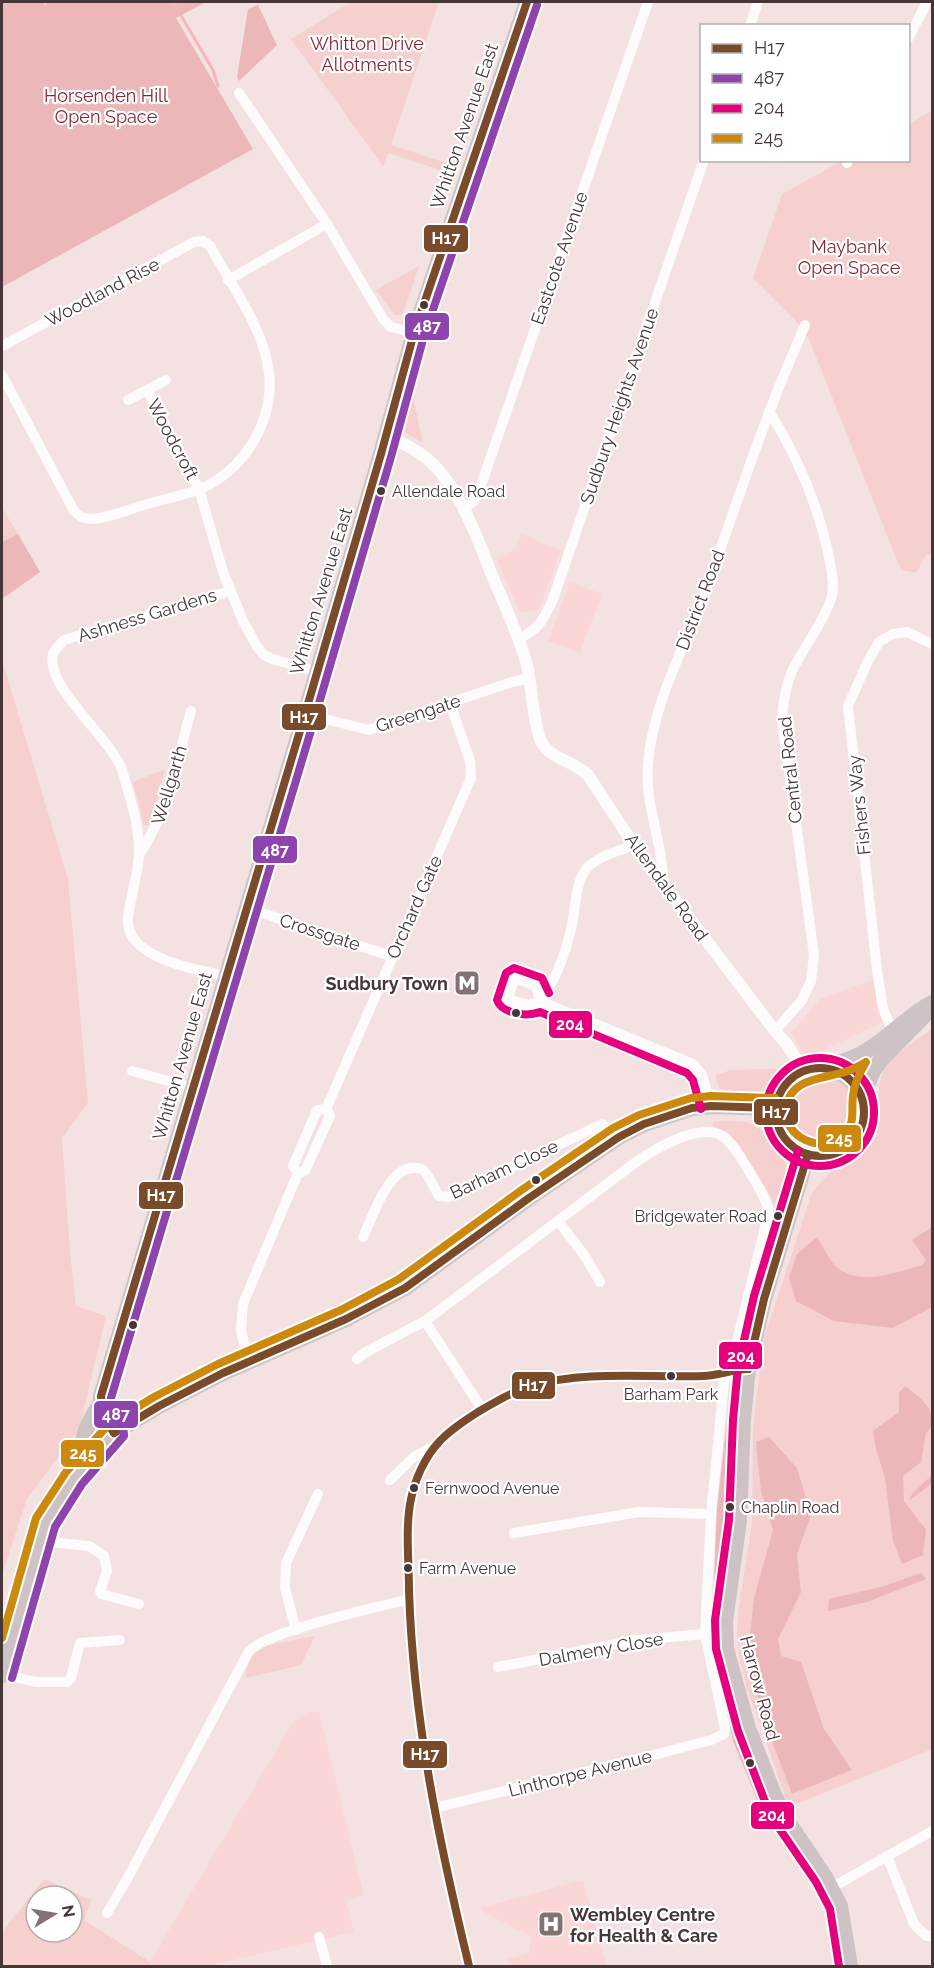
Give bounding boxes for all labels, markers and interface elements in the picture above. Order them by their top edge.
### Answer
legend [700,24,910,162]
park label: Whitton Drive Allotments [310,33,424,75]
text: H17 [754,37,785,58]
street label: Whitton Avenue East [426,41,502,211]
text: 487 [754,67,785,88]
park label: Horsenden Hill Open Space [44,85,168,127]
text: 204 [754,97,784,118]
text: 245 [754,127,783,148]
street label: Eastcote Avenue [526,188,592,327]
line badge: H17 [423,224,469,253]
text: H17 [432,229,460,248]
park label: Maybank Open Space [798,236,901,278]
street label: Woodland Rise [41,253,163,331]
unlabelled marker [418,299,430,311]
street label: Sudbury Heights Avenue [576,305,663,507]
line badge: 487 [404,312,450,341]
text: 487 [413,317,441,336]
street label: Woodcroft [143,395,203,483]
place label: Allendale Road [392,482,505,501]
marker: Allendale Road [375,485,387,497]
street label: Whitton Avenue East [286,505,356,677]
street label: District Road [671,547,729,653]
street label: Ashness Gardens [75,584,219,646]
street label: Greengate [373,689,463,737]
line badge: H17 [281,703,327,731]
text: H17 [290,708,318,727]
street label: Central Road [774,715,806,825]
street label: Wellgarth [147,743,191,827]
street label: Fishers Way [843,754,875,856]
street label: Allendale Road [621,829,713,945]
line badge: 487 [252,835,298,864]
text: 487 [261,841,289,860]
street label: Orchard Gate [382,852,446,962]
street label: Crossgate [277,909,363,955]
metro station icon: Sudbury Town [452,968,482,998]
street label: Whitton Avenue East [148,970,216,1142]
place label: Sudbury Town [326,973,448,994]
unlabelled marker [510,1007,522,1019]
line badge: 204 [548,1010,593,1039]
text: 204 [556,1015,584,1034]
line badge: H17 [753,1098,799,1126]
text: H17 [762,1103,790,1122]
line badge: 245 [817,1124,862,1153]
text: 245 [825,1129,853,1148]
street label: Barham Close [447,1135,562,1203]
unlabelled marker [530,1174,542,1186]
line badge: H17 [138,1181,184,1210]
text: H17 [147,1186,175,1205]
place label: Bridgewater Road [634,1207,767,1226]
marker: Bridgewater Road [772,1210,784,1222]
unlabelled marker [127,1319,139,1331]
line badge: 204 [718,1341,763,1370]
text: 204 [727,1347,755,1366]
marker: Barham Park [665,1370,677,1382]
line badge: H17 [511,1371,556,1400]
text: H17 [519,1376,547,1395]
place label: Barham Park [624,1385,719,1404]
line badge: 487 [93,1400,139,1429]
text: 487 [102,1405,130,1424]
line badge: 245 [60,1439,105,1468]
text: 245 [69,1444,97,1463]
place label: Fernwood Avenue [425,1479,560,1498]
marker: Fernwood Avenue [408,1482,420,1494]
place label: Chaplin Road [741,1498,840,1517]
marker: Chaplin Road [724,1501,736,1513]
place label: Farm Avenue [419,1559,516,1578]
marker: Farm Avenue [402,1562,414,1574]
street label: Dalmeny Close [537,1628,665,1670]
street label: Harrow Road [736,1633,784,1743]
line badge: H17 [402,1740,448,1769]
text: H17 [411,1745,439,1764]
street label: Linthorpe Avenue [506,1745,654,1801]
unlabelled marker [744,1757,756,1769]
line badge: 204 [750,1801,795,1830]
text: 204 [758,1806,786,1825]
north arrow [24,1884,84,1944]
text: N [58,1903,79,1919]
place label: Wembley Centre for Health & Care [570,1904,718,1946]
hospital icon: Wembley Centre for Health & Care [536,1909,566,1939]

